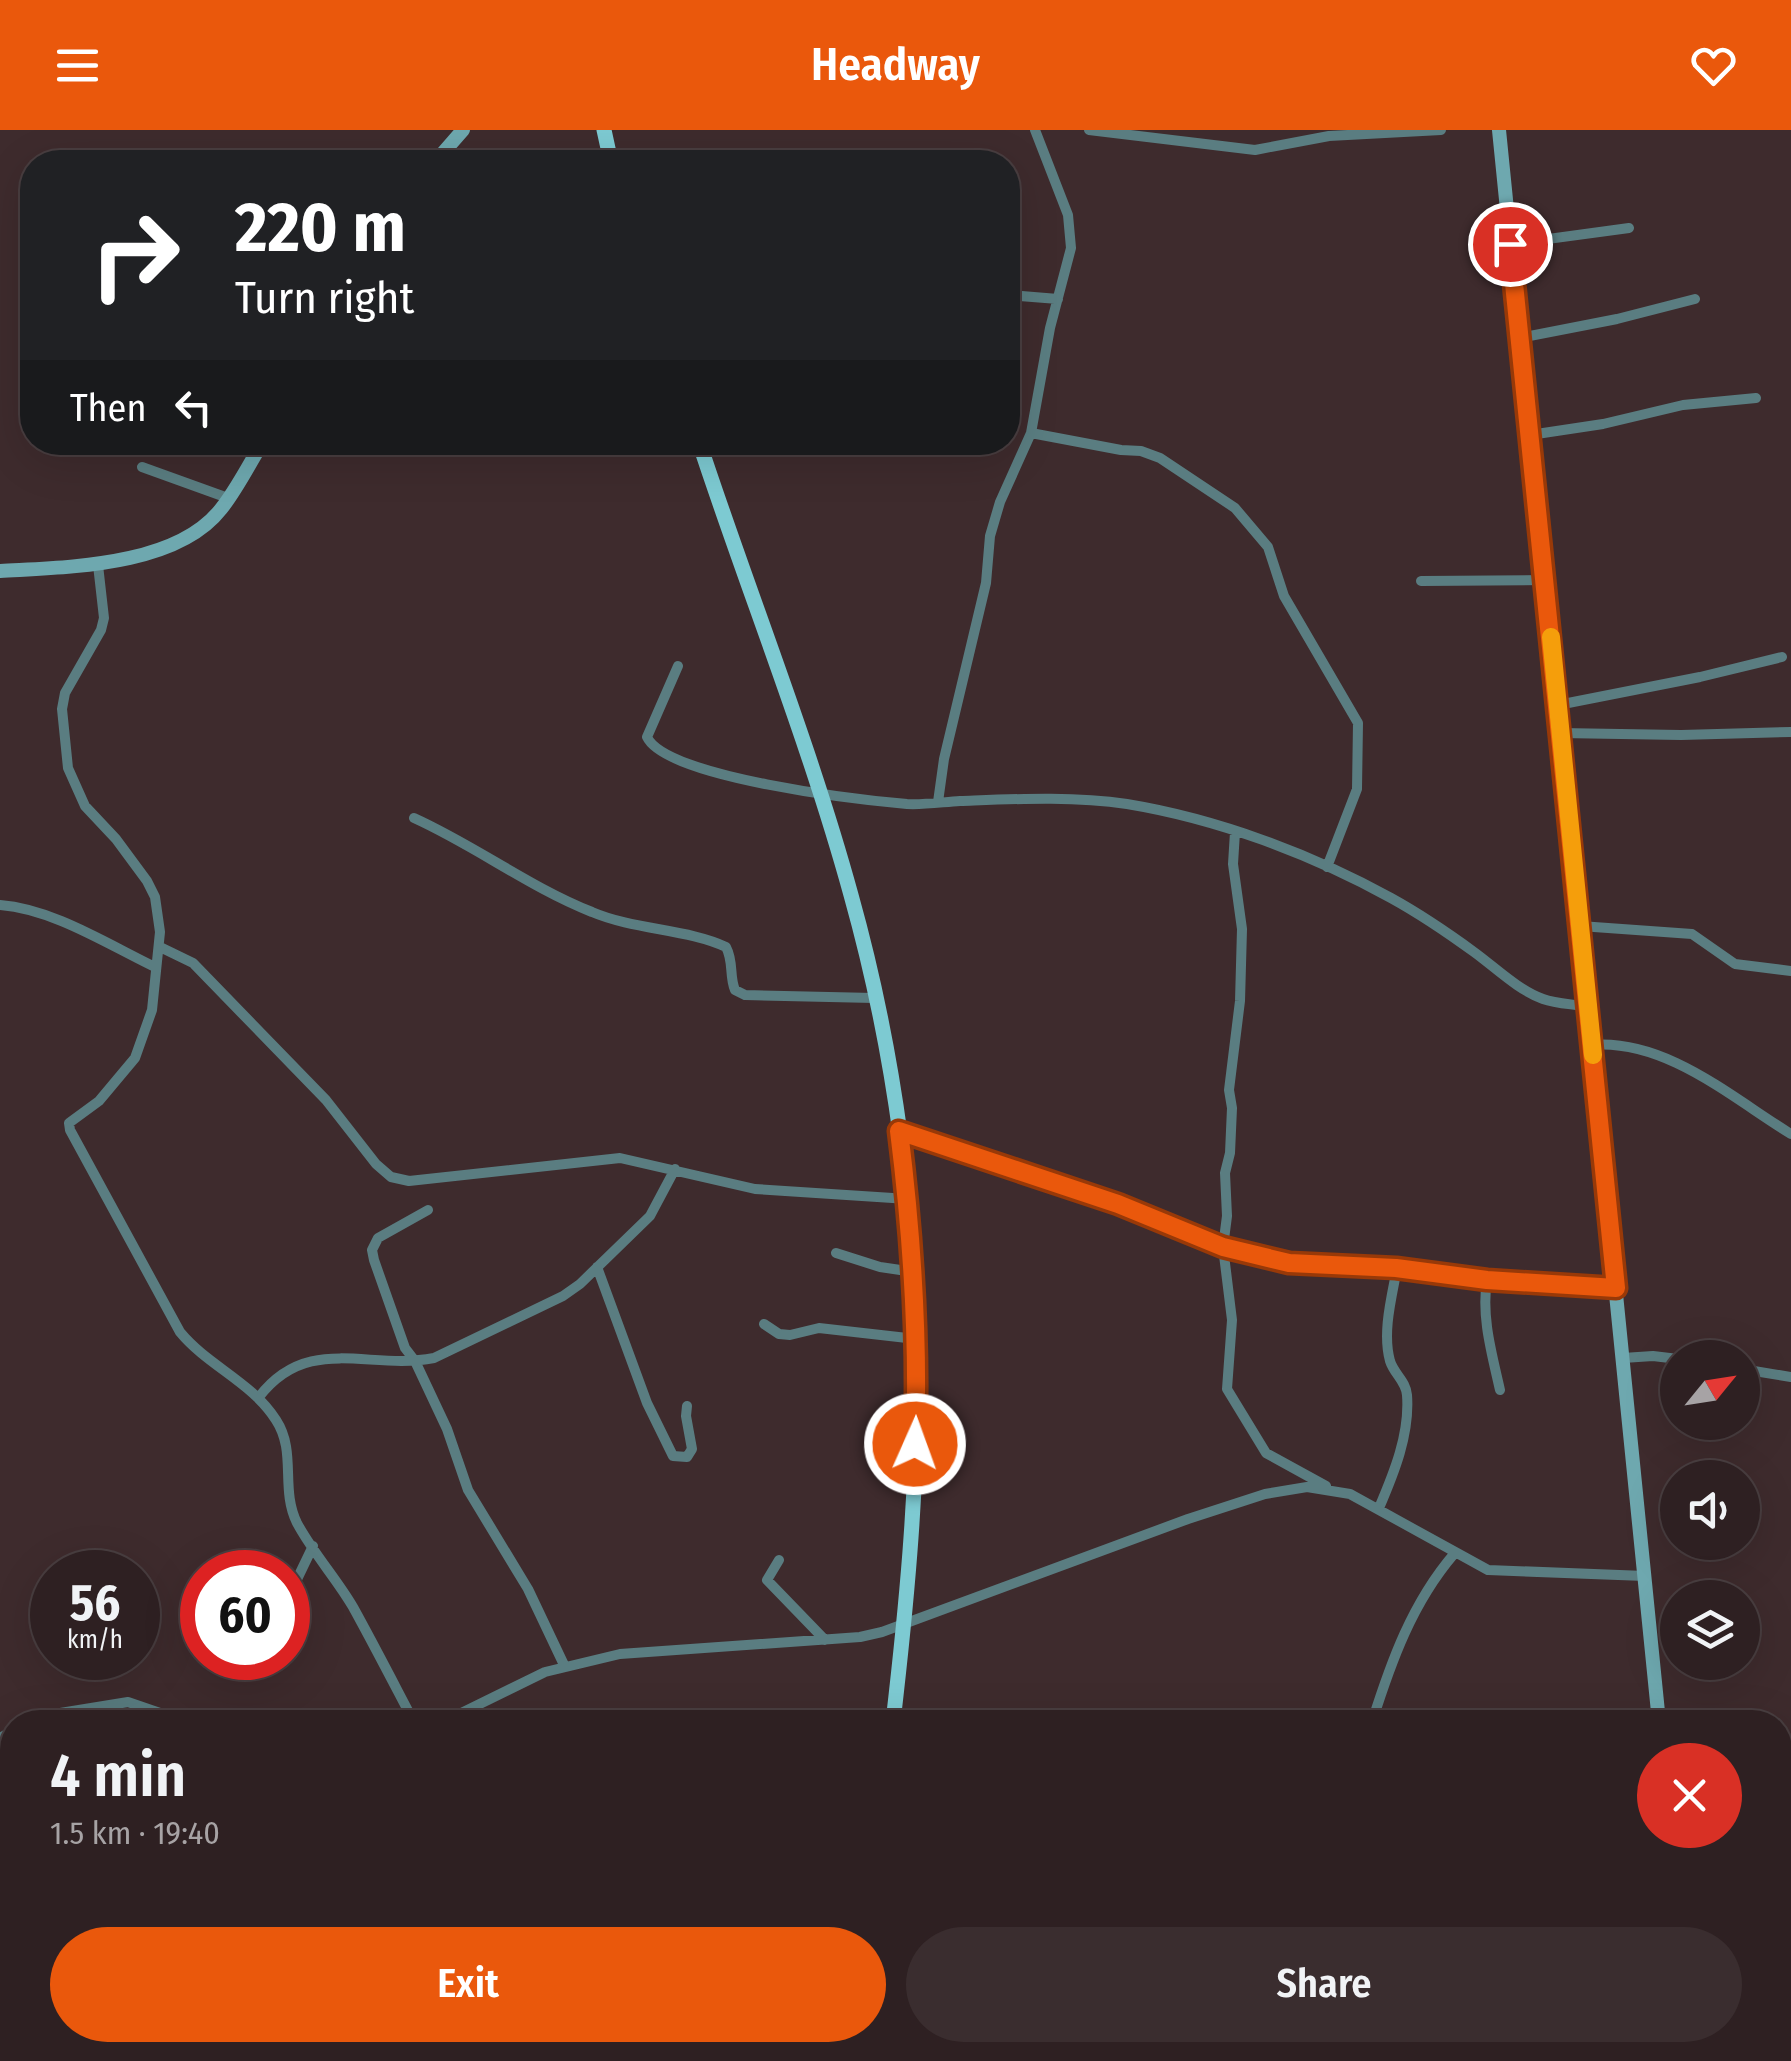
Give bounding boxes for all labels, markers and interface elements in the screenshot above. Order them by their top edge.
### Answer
icon: menu [50,38,105,93]
text: Headway [811,38,980,92]
icon: heart [1686,38,1741,93]
text: 220 m [235,186,406,270]
icon: right [70,190,200,320]
pin [1468,202,1553,287]
icon: arrive [1483,217,1538,272]
text: Turn right [235,271,414,325]
icon: left [166,380,221,435]
text: Then [70,385,146,431]
north arrow [1660,1340,1760,1440]
map controls [1660,1340,1760,1680]
position arrow [863,1392,967,1496]
button: sound [1660,1460,1760,1560]
speed limit sign: 60 [180,1550,310,1680]
text: 56 [70,1573,120,1633]
button: layers [1660,1580,1760,1680]
text: km/h [67,1625,123,1655]
text: 4 min [50,1740,186,1812]
button: close [1637,1743,1742,1848]
text: 1.5 km · 19:40 [50,1814,220,1852]
button: Exit [50,1927,886,2042]
button: Share [906,1927,1742,2042]

